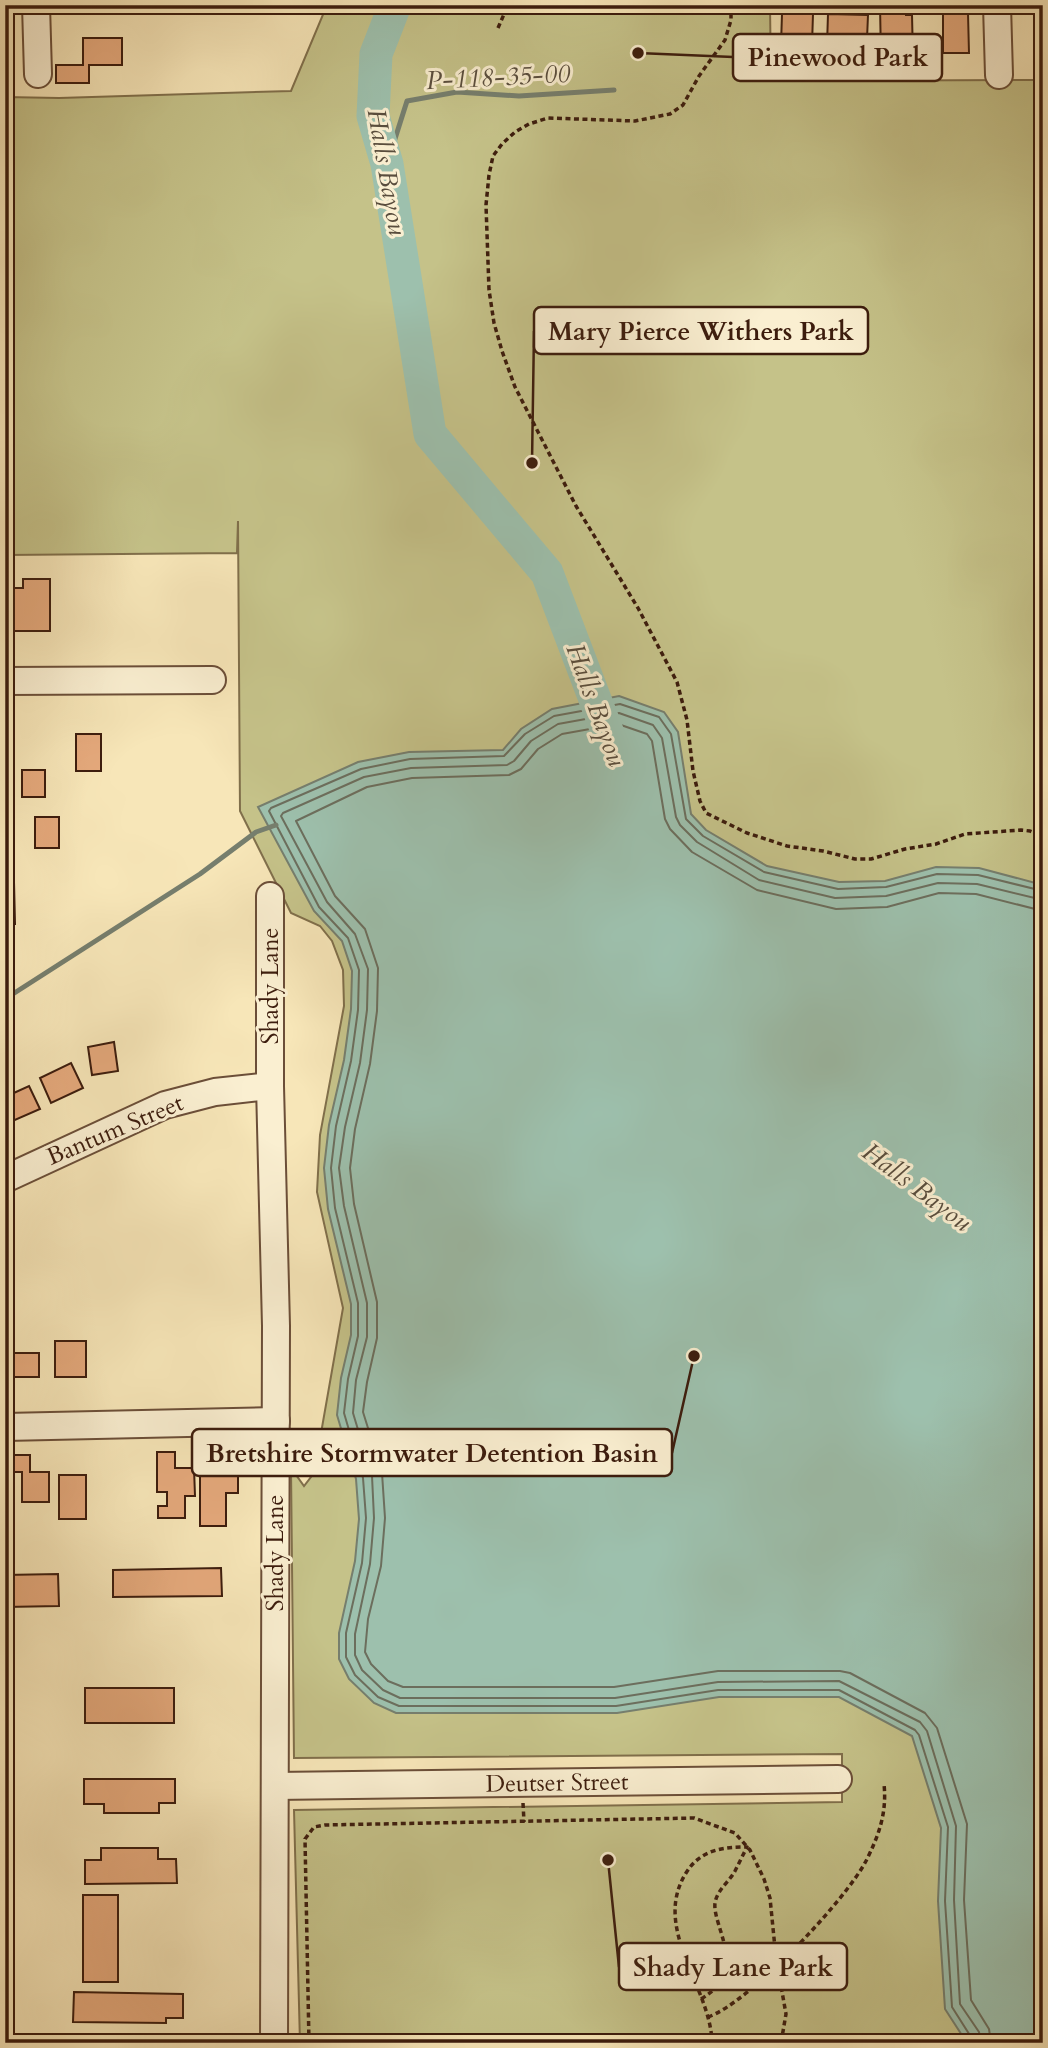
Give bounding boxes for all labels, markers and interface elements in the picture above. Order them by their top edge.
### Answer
callout: Pinewood Park [733,34,942,81]
text: Pinewood Park [748,40,929,75]
water label: P-118-35-00 [425,56,571,98]
water label: Halls Bayou [359,106,415,238]
callout: Mary Pierce Withers Park [534,307,868,354]
text: Mary Pierce Withers Park [548,314,855,349]
water label: Halls Bayou [558,639,634,771]
street label: Shady Lane [254,928,287,1044]
street label: Bantum Street [42,1086,189,1174]
water label: Halls Bayou [855,1134,979,1240]
callout: Bretshire Stormwater Detention Basin [192,1429,672,1476]
text: Bretshire Stormwater Detention Basin [206,1436,658,1471]
street label: Shady Lane [259,1495,292,1611]
street label: Deutser Street [485,1765,629,1801]
callout: Shady Lane Park [619,1943,847,1990]
text: Shady Lane Park [633,1950,834,1985]

